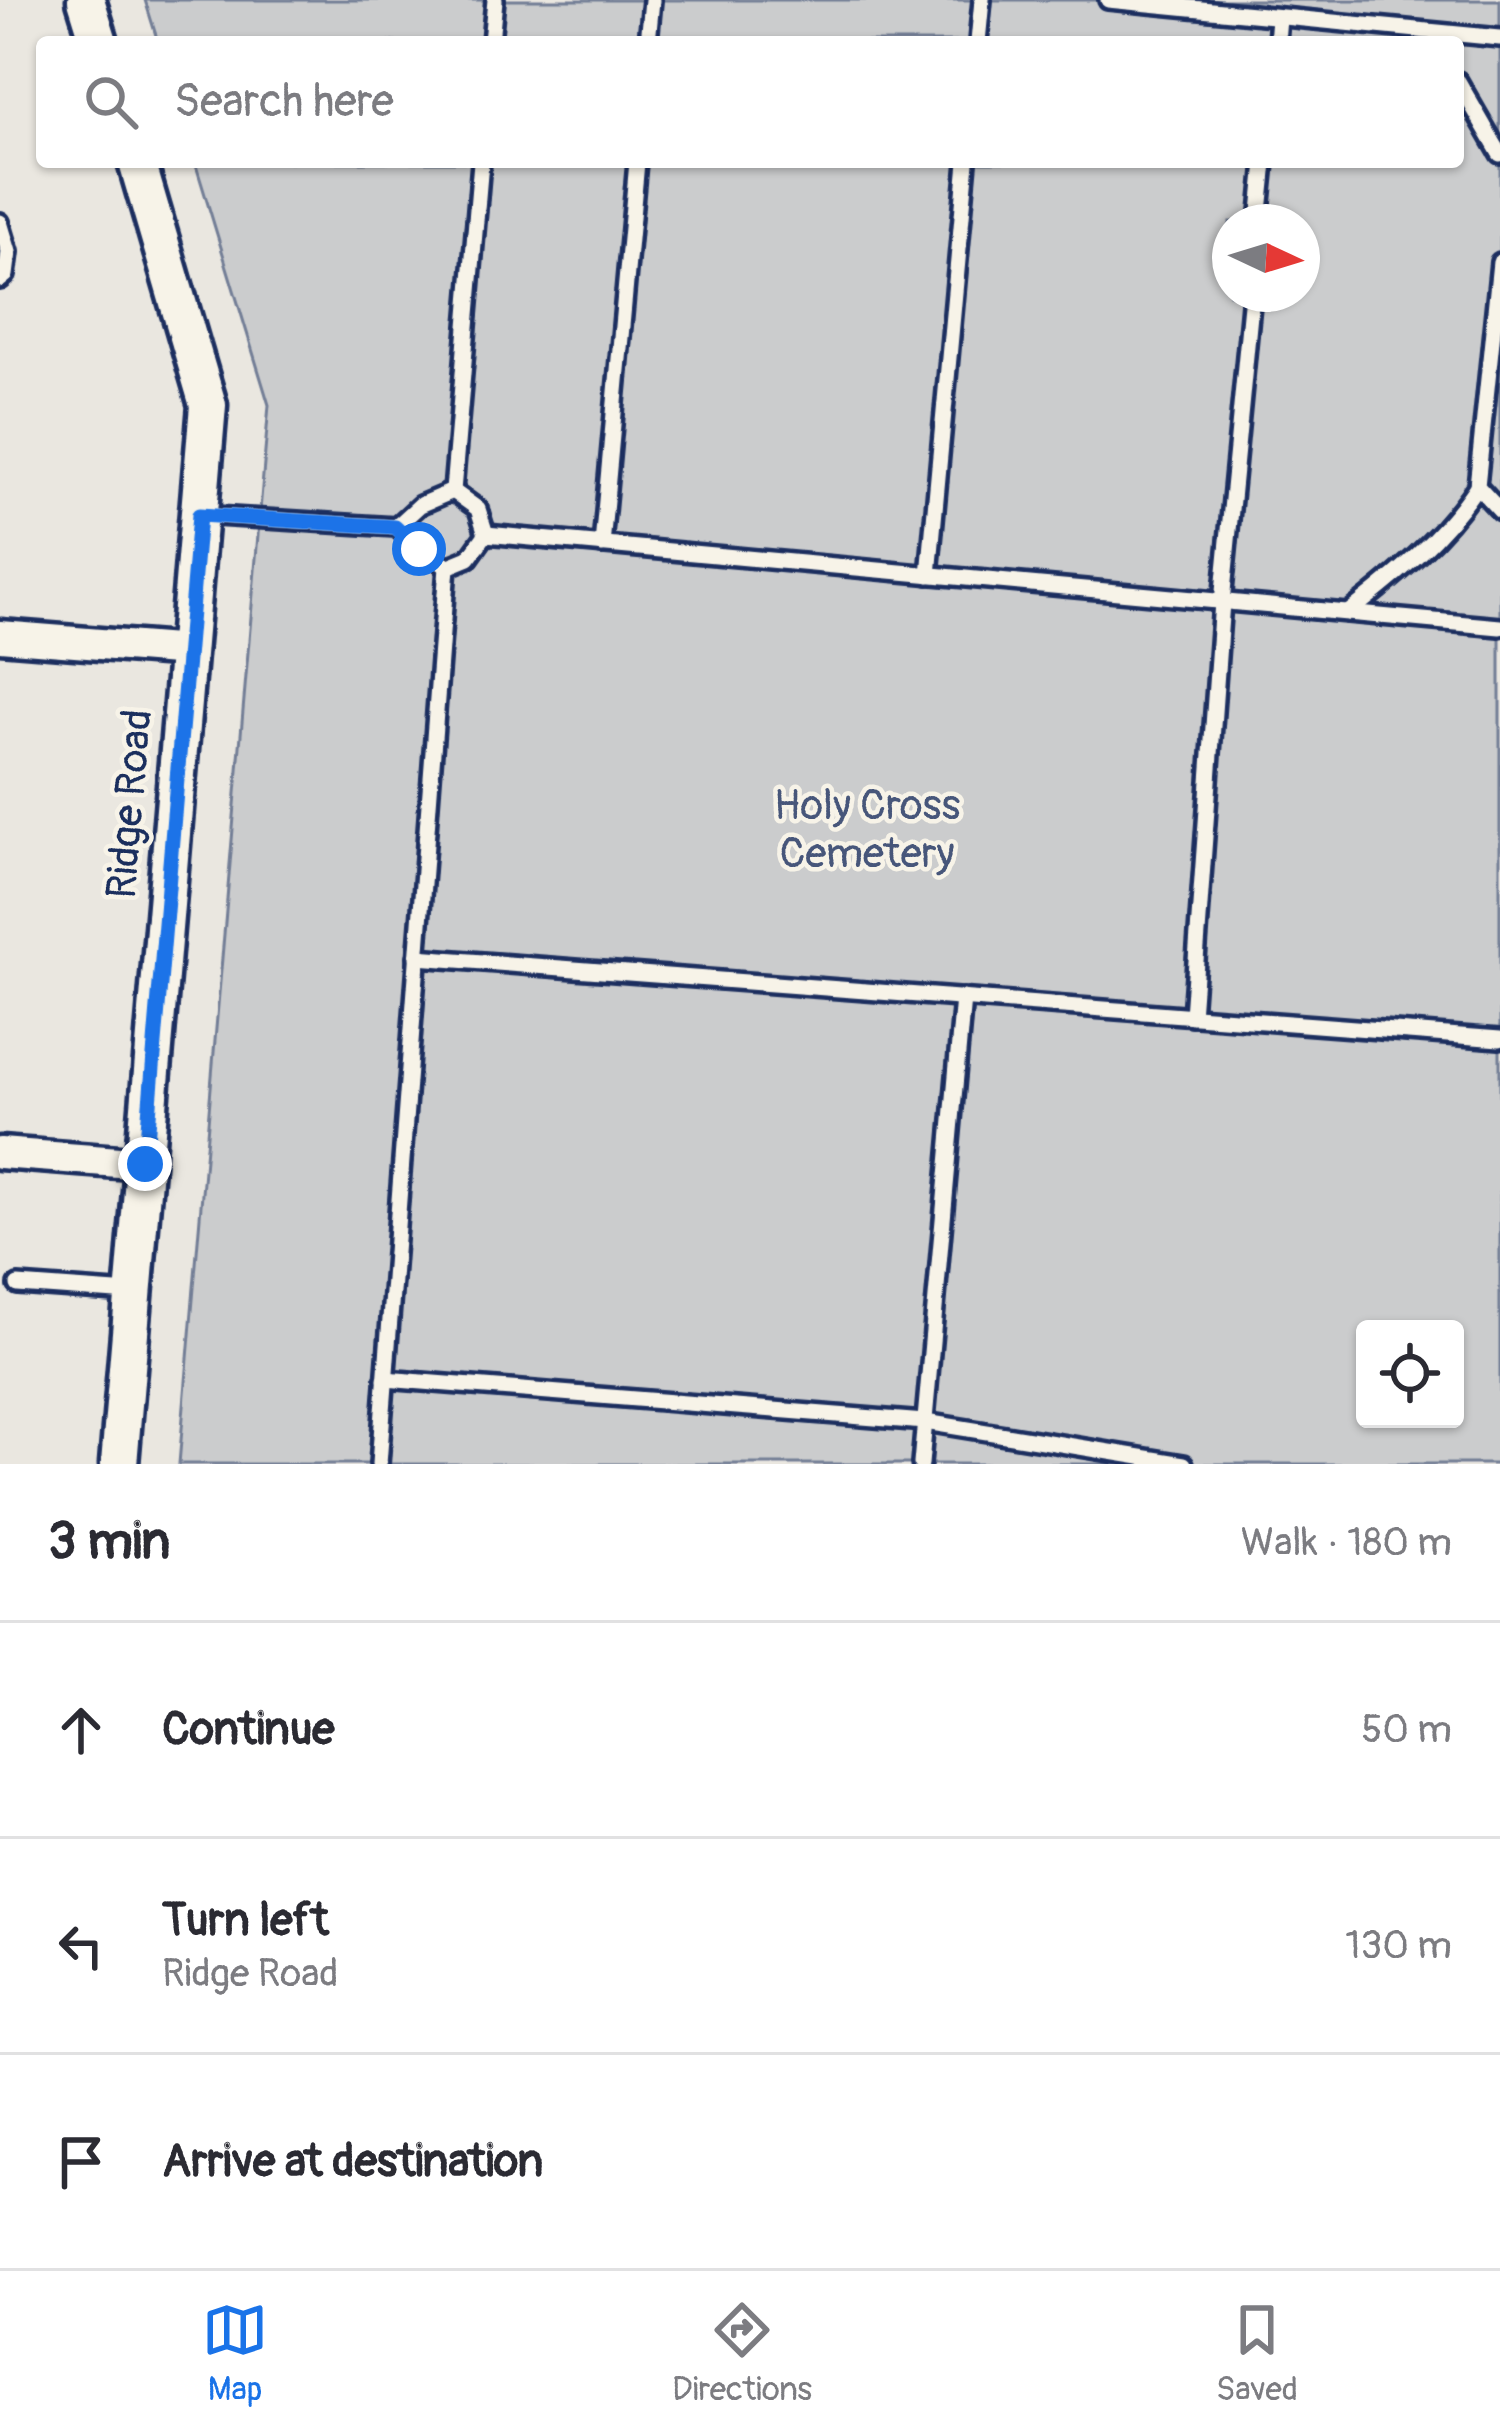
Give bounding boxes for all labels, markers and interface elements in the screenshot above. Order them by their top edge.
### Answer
search box [36,36,1464,168]
icon: search [78,69,144,135]
text: Search here [174,74,394,130]
north arrow [1212,204,1320,312]
route start [392,522,446,576]
street label: Ridge Road [96,707,164,901]
park label: Holy Cross Cemetery [774,780,960,880]
route end [118,1137,172,1191]
map controls [1356,1320,1464,1428]
button: locate [1356,1320,1464,1428]
text: 3 min [48,1510,170,1574]
text: Walk · 180 m [1241,1518,1452,1567]
icon: ahead [48,1697,114,1763]
text: Continue [162,1702,335,1758]
text: 50 m [1361,1705,1452,1754]
text: Turn left [162,1893,329,1949]
icon: left [48,1913,114,1979]
text: 130 m [1345,1921,1452,1970]
text: Ridge Road [162,1949,338,1998]
icon: arrive [48,2129,114,2195]
text: Arrive at destination [162,2134,543,2190]
tab: Map [202,2297,268,2410]
tab: Directions [672,2297,812,2410]
tab: Saved [1216,2297,1298,2410]

